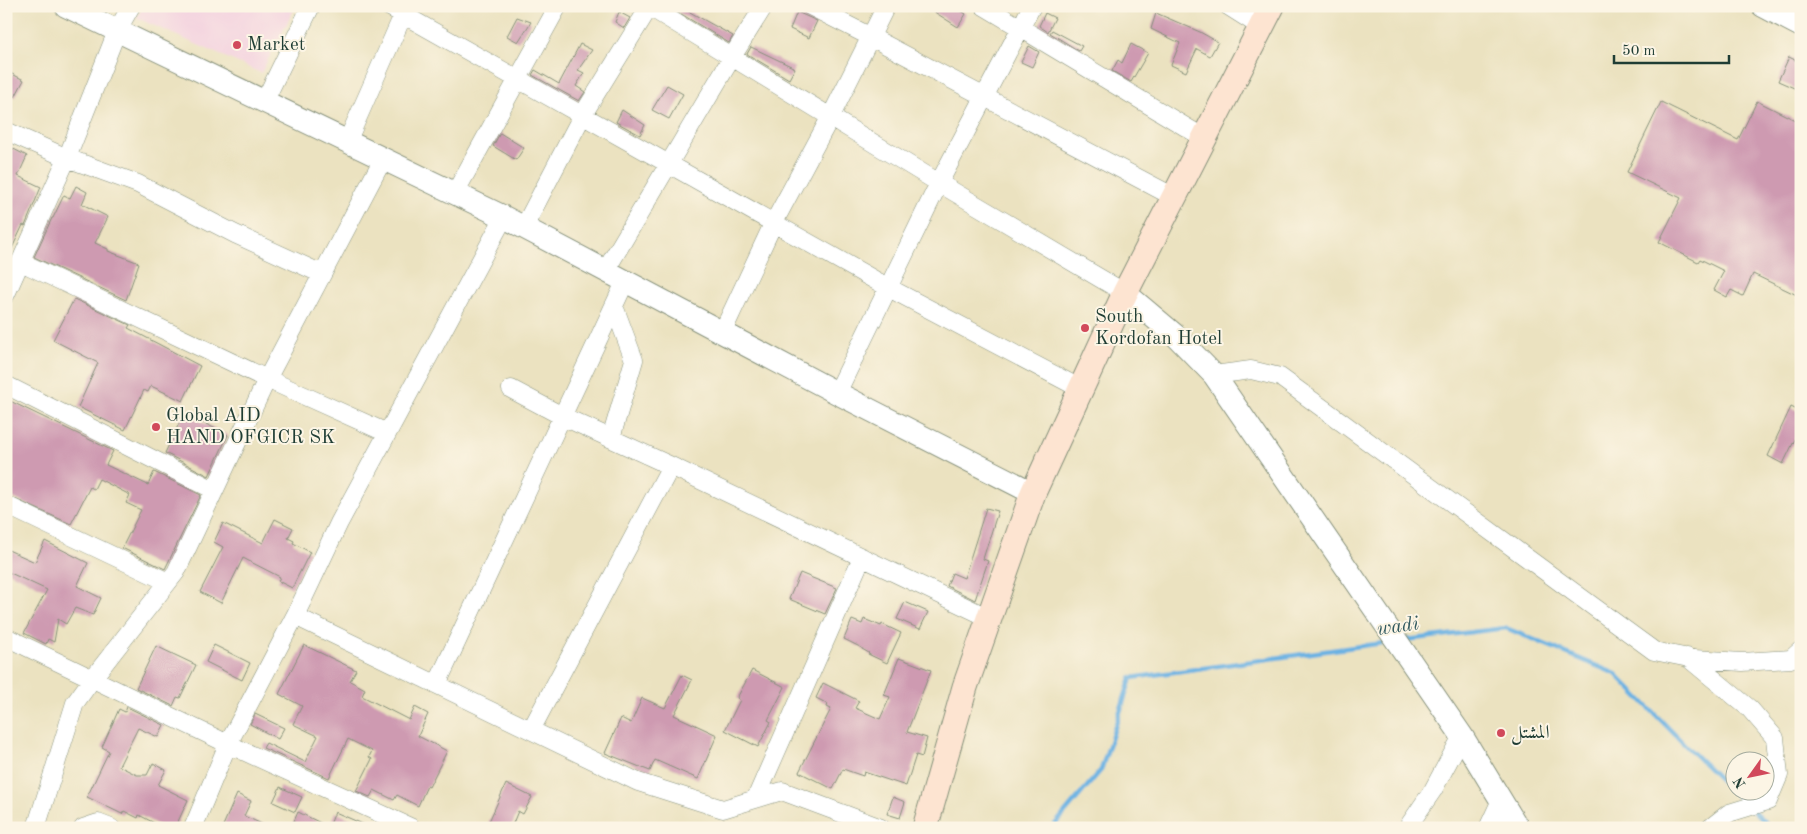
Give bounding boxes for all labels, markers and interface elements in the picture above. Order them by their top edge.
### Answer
scale bar [1614,32,1730,64]
place label: Market [247,36,305,55]
marker: Market [231,39,243,51]
text: 50 m [1622,44,1656,59]
place label: South Kordofan Hotel [1095,308,1222,349]
marker: South Kordofan Hotel [1079,322,1091,334]
place label: Global AID HAND OFGICR SK [166,407,335,448]
marker: Global AID HAND OFGICR SK [150,421,162,433]
water label: wadi [1376,614,1421,640]
place label: المشتل [1511,724,1550,745]
marker: المشتل [1495,727,1507,739]
north arrow [1724,752,1774,802]
text: N [1731,774,1749,791]

